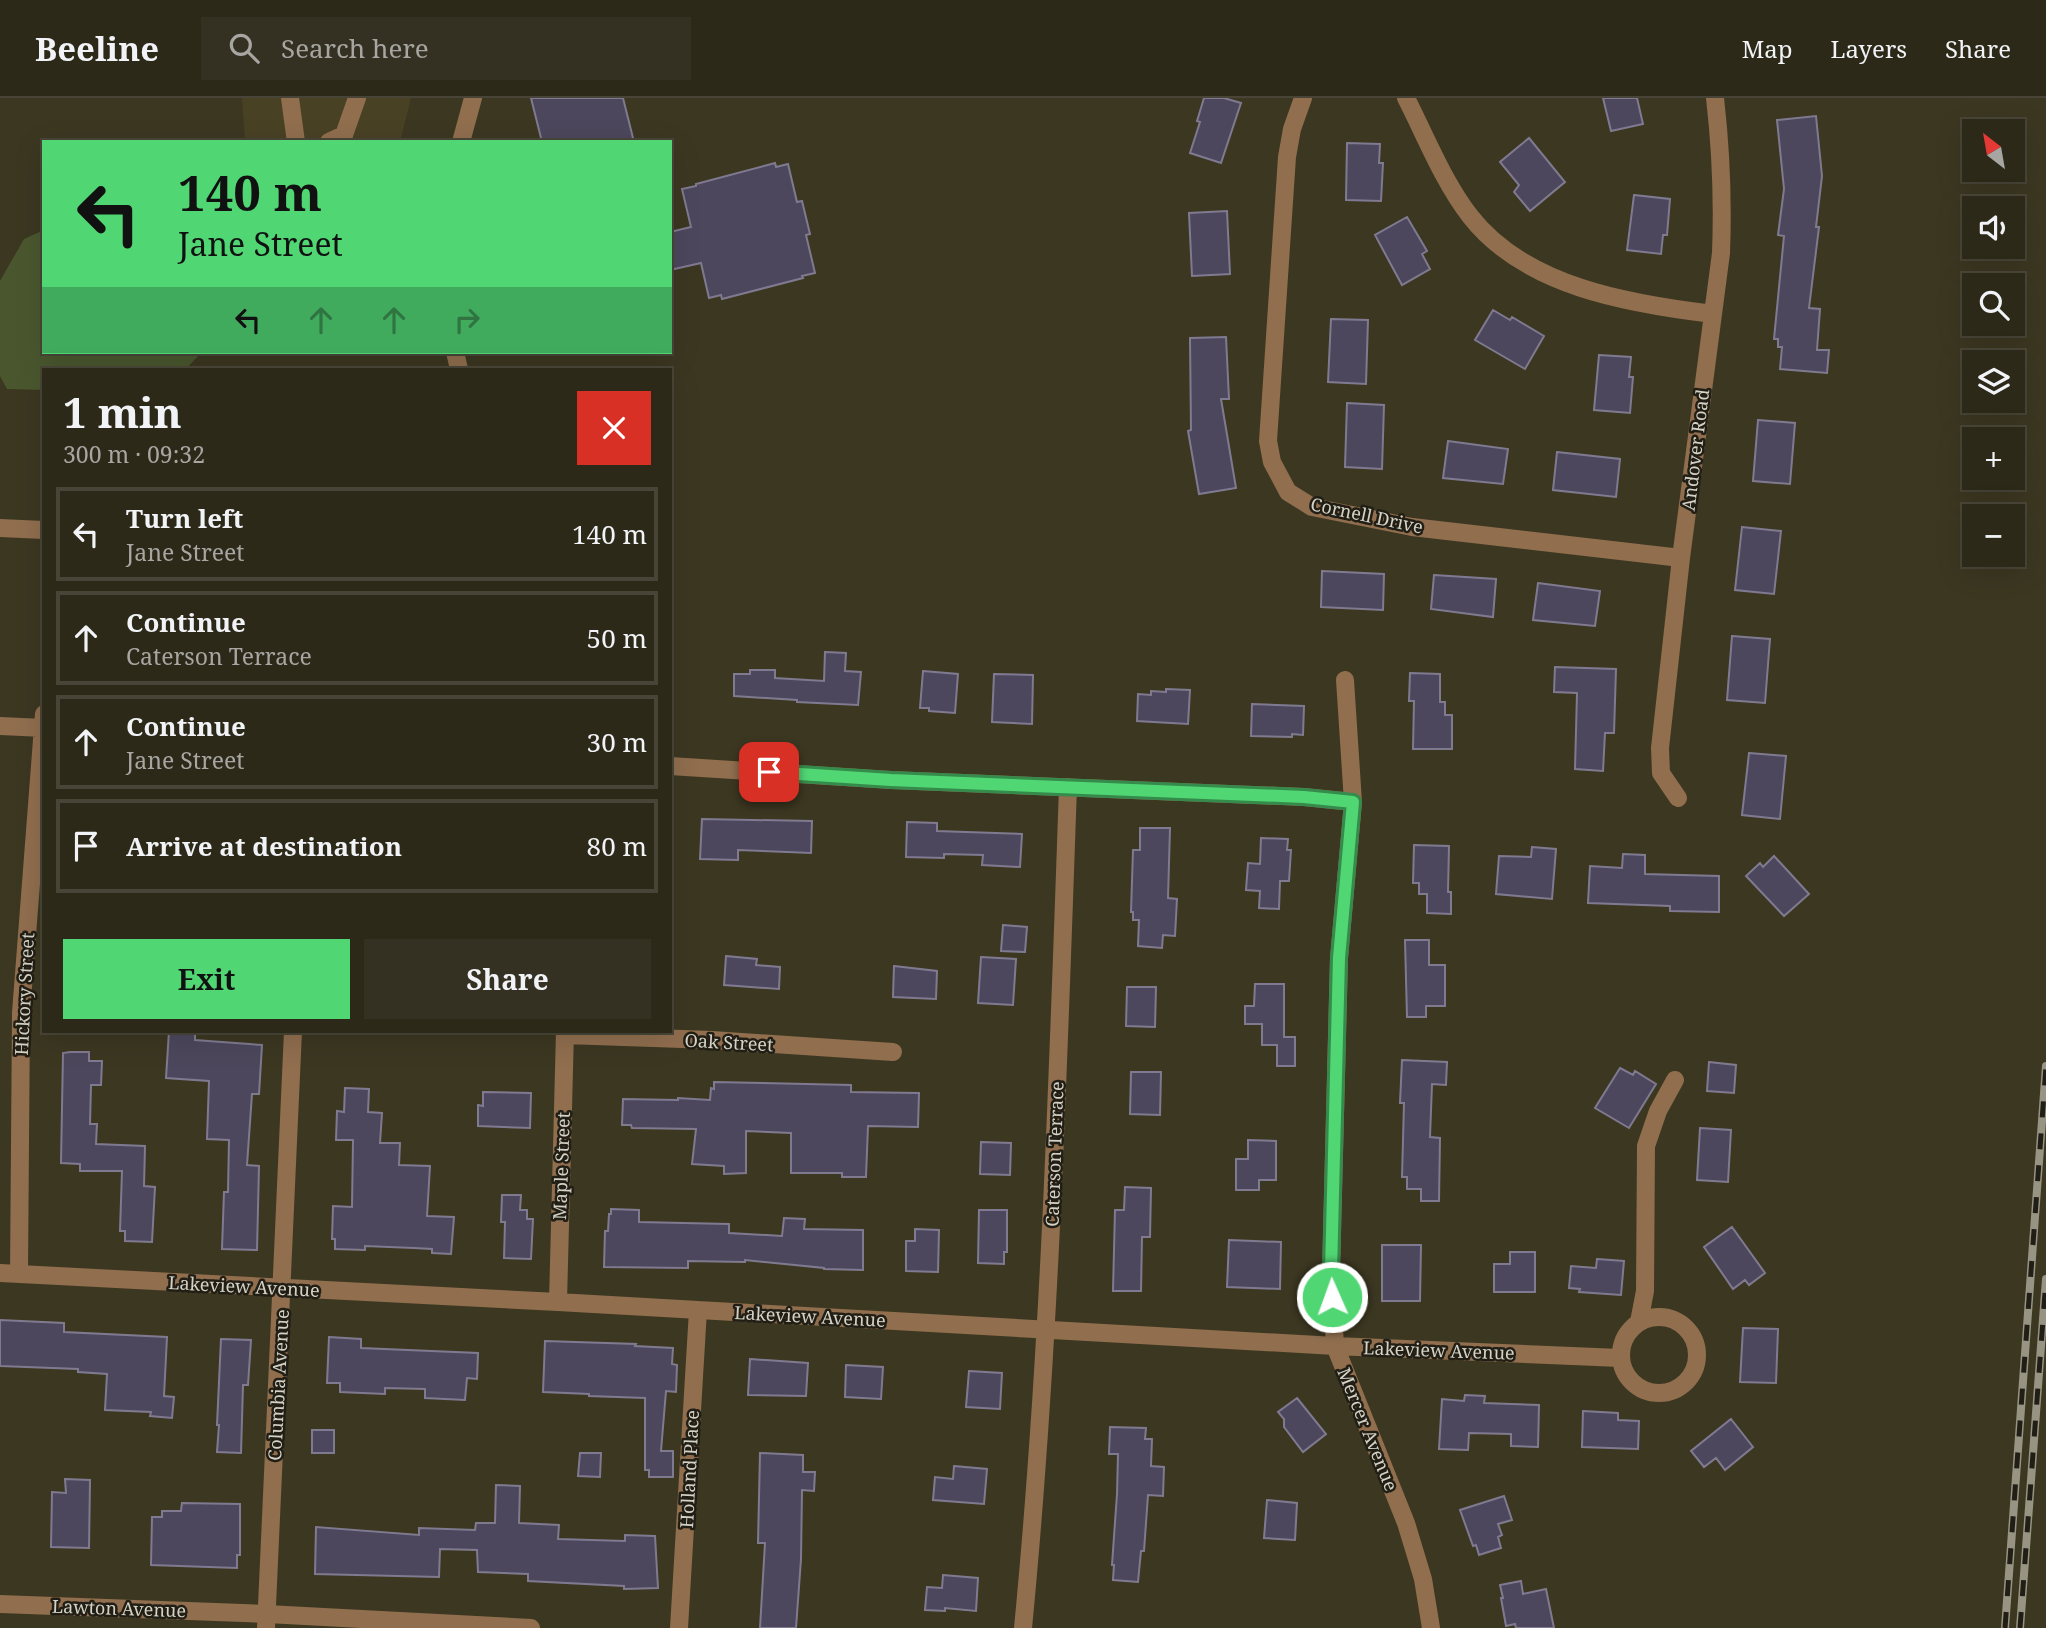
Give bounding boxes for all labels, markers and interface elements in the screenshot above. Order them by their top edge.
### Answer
search box [201,17,691,80]
text: Beeline [35,26,159,71]
icon: search [225,29,263,67]
text: Search here [281,30,429,66]
text: Map [1742,32,1793,65]
text: Layers [1831,32,1907,65]
text: Share [1945,32,2011,65]
north arrow [1962,119,2025,182]
map controls [1962,119,2025,567]
text: 140 m [178,159,322,225]
icon: left [63,168,154,259]
button: sound [1962,196,2025,259]
text: Jane Street [178,222,343,265]
button: search [1962,273,2025,336]
icon: left [229,301,267,339]
icon: ahead [302,301,340,339]
icon: ahead [375,301,413,339]
icon: right [448,301,486,339]
button: layers [1962,350,2025,413]
text: 1 min [63,383,182,440]
street label: Andover Road [1676,388,1714,512]
button: close [577,391,651,465]
button: + [1962,427,2025,490]
text: 300 m · 09:32 [63,438,205,470]
street label: Cornell Drive [1309,491,1425,539]
text: Turn left [126,500,243,536]
button: − [1962,504,2025,567]
icon: left [67,515,105,553]
text: 140 m [572,516,647,552]
text: Jane Street [126,536,244,568]
text: Continue [126,604,246,640]
icon: ahead [67,619,105,657]
text: 50 m [587,620,647,656]
text: Caterson Terrace [126,640,312,672]
text: Continue [126,708,246,744]
icon: ahead [67,723,105,761]
text: 30 m [587,724,647,760]
pin [739,742,799,802]
text: Jane Street [126,744,244,776]
icon: arrive [750,753,788,791]
icon: arrive [67,827,105,865]
text: Arrive at destination [126,828,402,864]
text: 80 m [587,828,647,864]
street label: Hickory Street [9,932,39,1056]
button: Exit [63,939,350,1019]
button: Share [364,939,651,1019]
street label: Oak Street [684,1028,774,1056]
street label: Caterson Terrace [1039,1081,1069,1227]
street label: Maple Street [547,1112,575,1220]
position arrow [1295,1260,1369,1334]
street label: Lakeview Avenue [168,1270,320,1302]
street label: Lakeview Avenue [734,1300,886,1332]
street label: Columbia Avenue [262,1309,294,1461]
street label: Lakeview Avenue [1363,1335,1515,1365]
street label: Mercer Avenue [1332,1364,1404,1494]
street label: Holland Place [674,1409,704,1529]
street label: Lawton Avenue [52,1594,186,1622]

